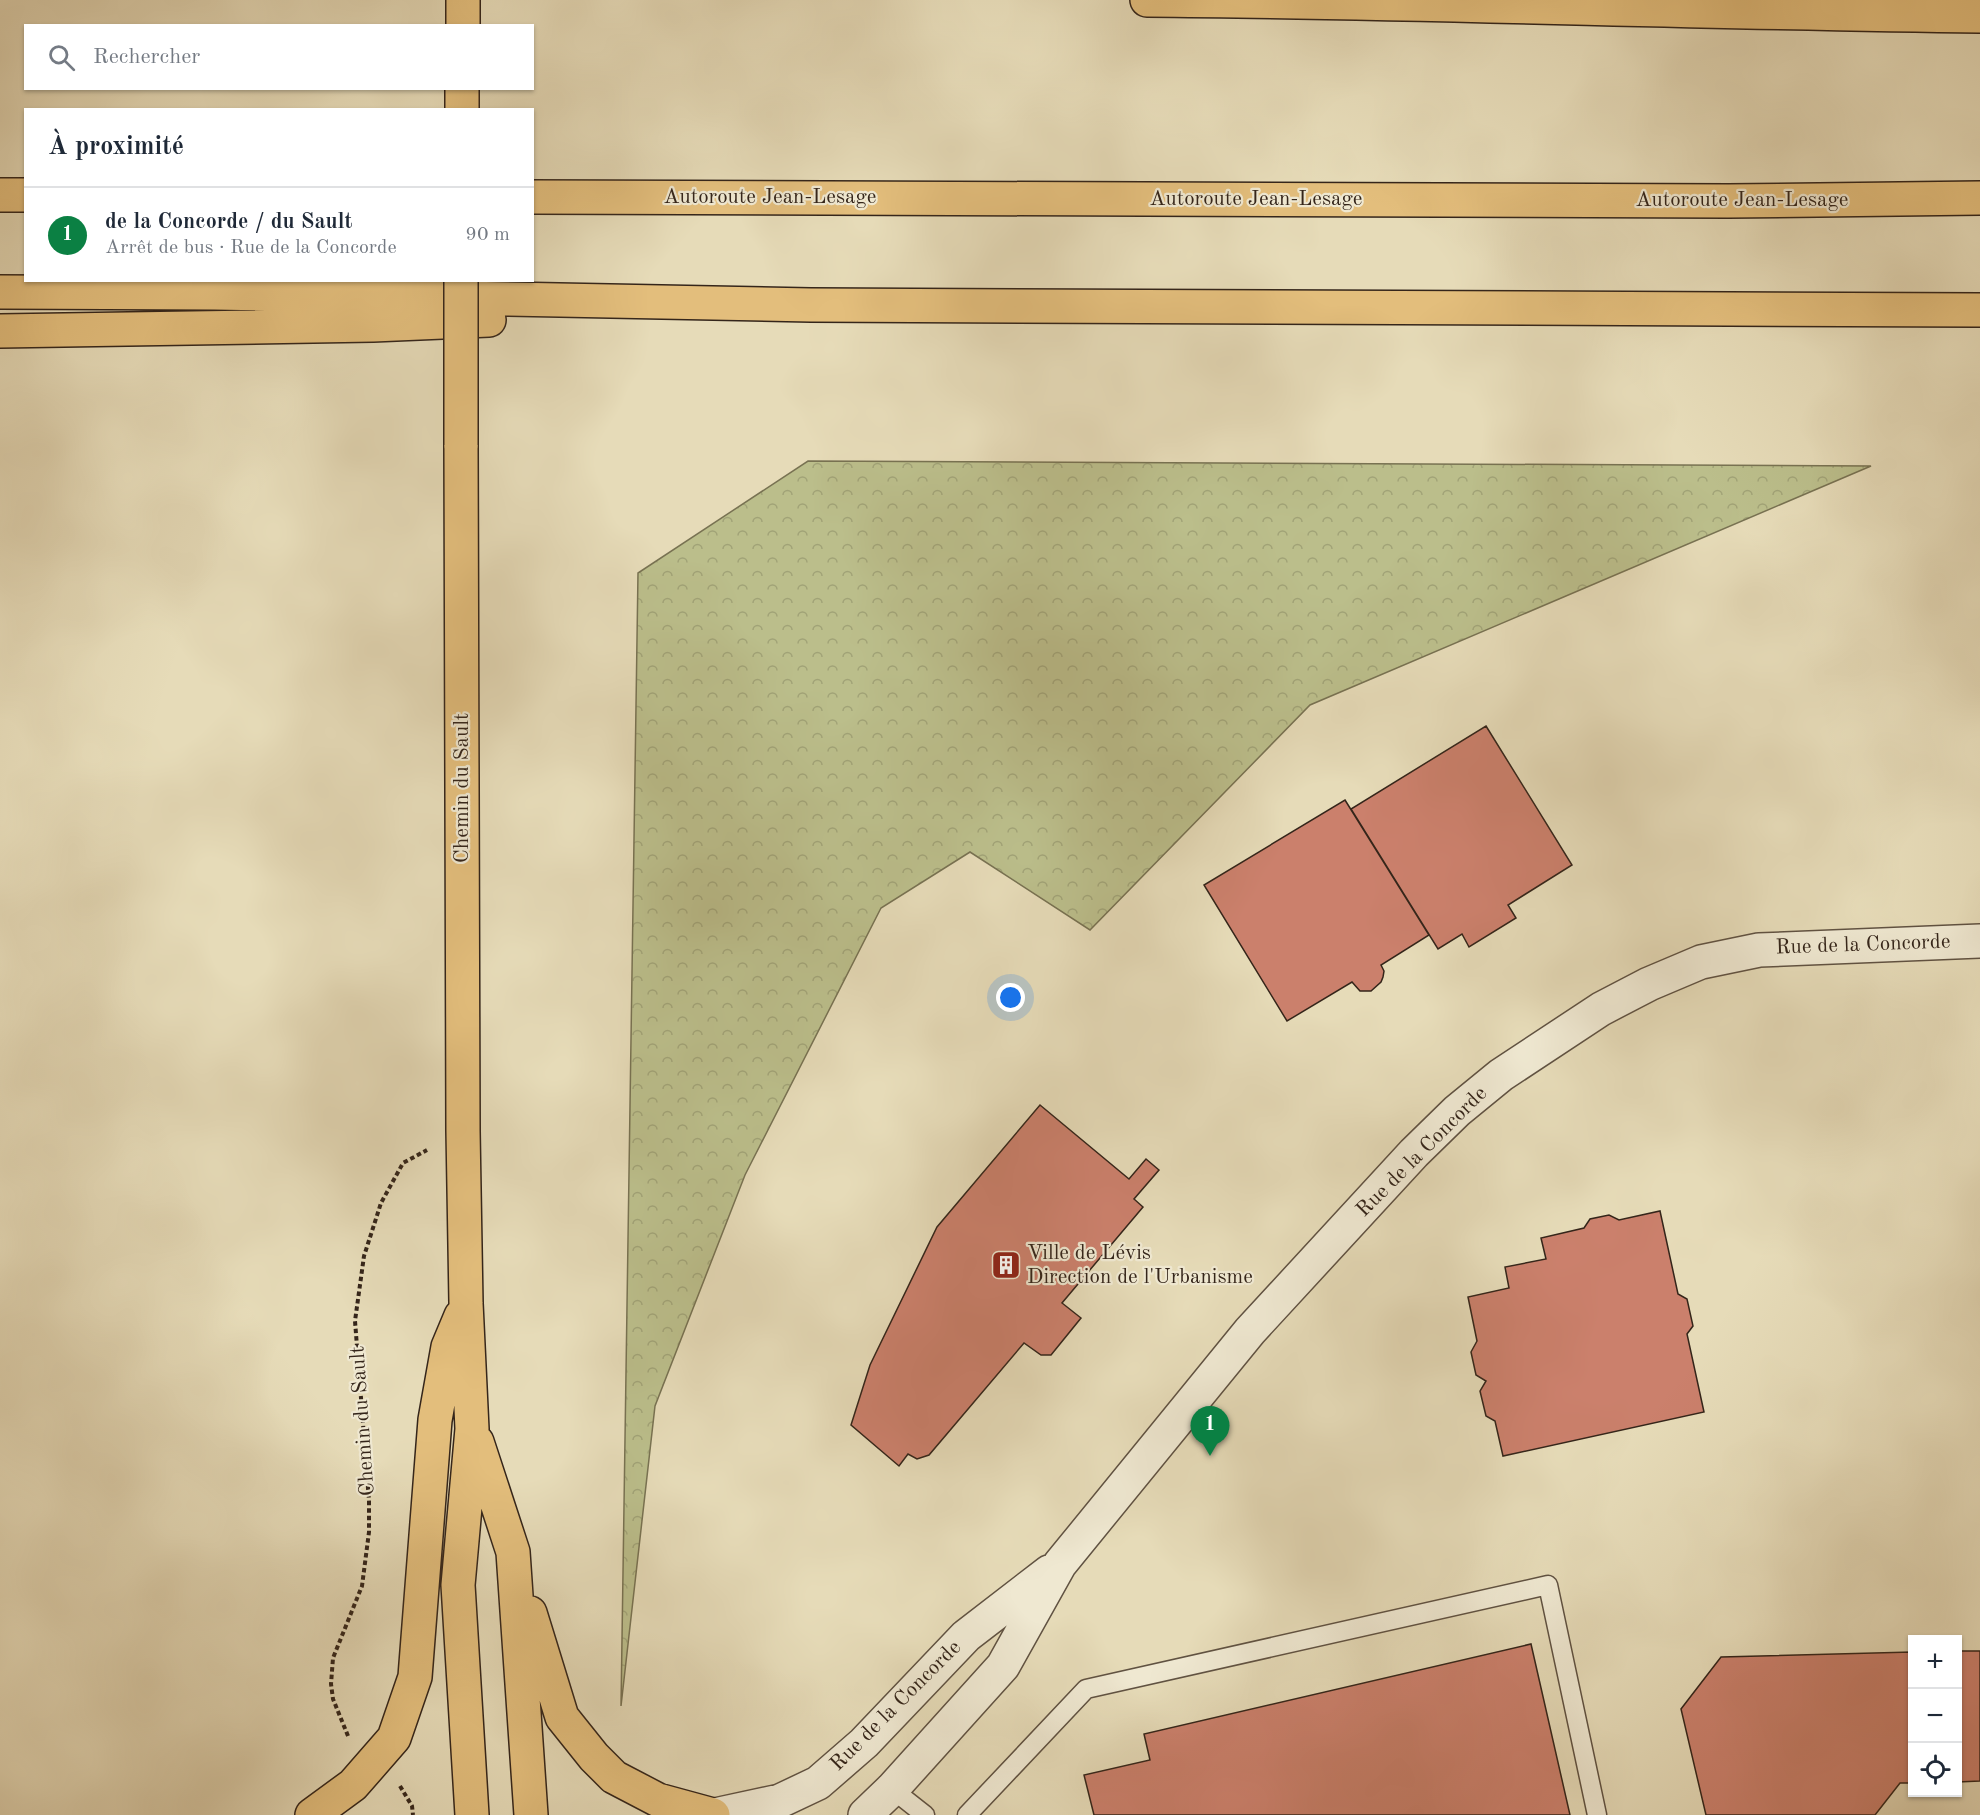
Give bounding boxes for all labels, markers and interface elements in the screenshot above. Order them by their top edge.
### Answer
search box [24,24,534,90]
icon: search [45,41,78,74]
text: Rechercher [93,46,200,68]
text: À proximité [48,134,184,160]
street label: Autoroute Jean-Lesage [664,187,876,208]
street label: Autoroute Jean-Lesage [1150,189,1362,210]
street label: Autoroute Jean-Lesage [1636,190,1848,211]
text: de la Concorde / du Sault [105,211,353,233]
text: 1 [62,225,73,245]
text: 90 m [465,225,510,245]
text: Arrêt de bus · Rue de la Concorde [105,238,397,258]
street label: Chemin du Sault [452,713,473,863]
street label: Rue de la Concorde [1775,931,1951,959]
your location [996,983,1025,1012]
street label: Rue de la Concorde [1353,1083,1491,1221]
place label: Ville de Lévis Direction de l'Urbanisme [1027,1243,1253,1288]
building icon: Ville de Lévis Direction de l'Urbanisme [990,1249,1022,1281]
street label: Chemin du Sault [347,1345,379,1497]
pin: 1 [1190,1406,1230,1456]
map controls [1908,1635,1962,1797]
button: + [1908,1635,1962,1689]
street label: Rue de la Concorde [827,1637,965,1775]
button: − [1908,1689,1962,1743]
button: locate [1908,1743,1962,1797]

